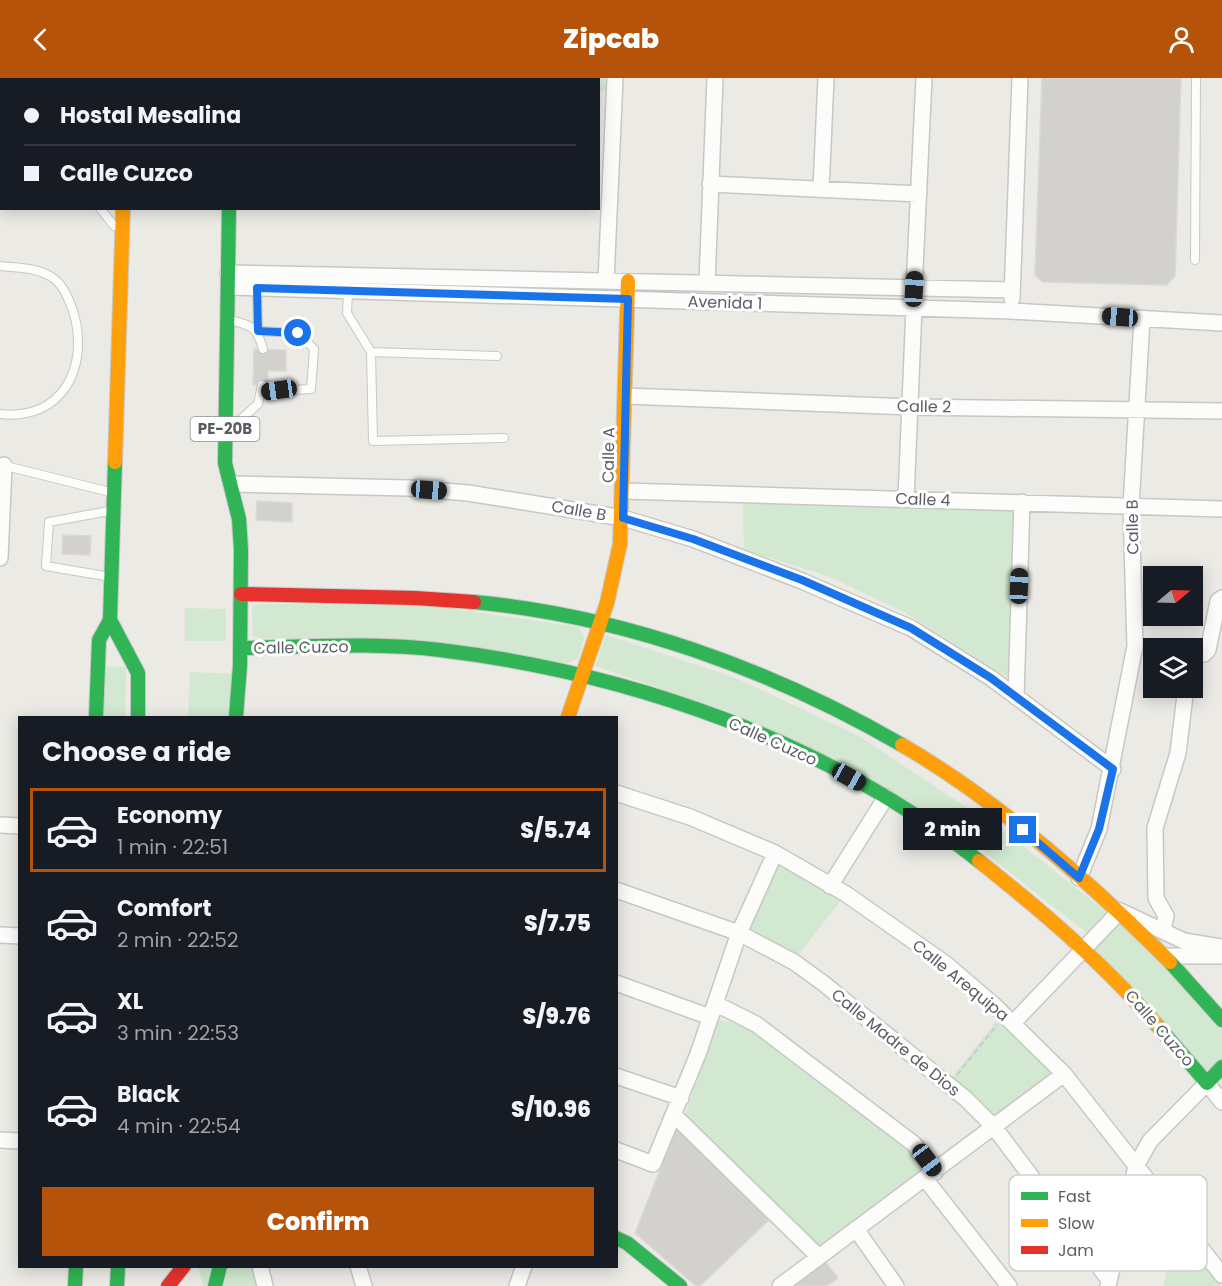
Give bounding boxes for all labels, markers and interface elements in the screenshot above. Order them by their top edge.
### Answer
text: Zipcab [563,20,659,57]
icon: back [24,23,57,56]
icon: person [1165,23,1198,56]
text: Hostal Mesalina [60,100,241,131]
text: Calle Cuzco [60,158,193,189]
car [904,271,924,307]
street label: Avenida 1 [687,290,763,315]
car [1101,307,1139,327]
route start [284,319,311,346]
car [260,379,298,401]
street label: Calle 2 [897,395,951,418]
road number: PE-20B [190,417,260,441]
street label: Calle A [597,427,620,483]
car [410,480,448,500]
street label: Calle 4 [895,487,951,512]
street label: Calle B [550,494,608,527]
street label: Calle B [1121,499,1144,555]
north arrow [1143,566,1203,626]
map controls [1143,566,1203,698]
car [1009,568,1029,604]
street label: Calle Cuzco [253,635,349,660]
button: layers [1143,638,1203,698]
street label: Calle Cuzco [725,712,821,771]
text: Choose a ride [42,733,231,770]
car [829,760,869,794]
text: Economy [117,800,222,831]
icon: car [45,803,99,857]
callout: 2 min [903,809,1002,851]
text: S/5.74 [520,815,591,846]
text: 2 min [924,815,981,843]
route end [1009,816,1036,843]
text: 1 min · 22:51 [117,833,228,861]
text: Comfort [117,893,211,924]
icon: car [45,896,99,950]
text: S/7.75 [524,908,591,939]
text: 2 min · 22:52 [117,926,238,954]
street label: Calle Arequipa [907,934,1014,1027]
street label: Calle Madre de Dios [826,983,965,1102]
street label: Calle Cuzco [1120,985,1199,1072]
text: XL [117,986,143,1017]
icon: car [45,989,99,1043]
text: S/9.76 [523,1001,591,1032]
text: 3 min · 22:53 [117,1019,239,1047]
text: Black [117,1079,180,1110]
icon: car [45,1082,99,1136]
text: S/10.96 [511,1094,591,1125]
text: 4 min · 22:54 [117,1112,241,1140]
car [909,1140,945,1180]
legend [1009,1175,1207,1271]
text: Fast [1058,1185,1091,1208]
button: Confirm [42,1187,594,1256]
text: Slow [1058,1212,1095,1235]
text: Jam [1058,1239,1094,1262]

